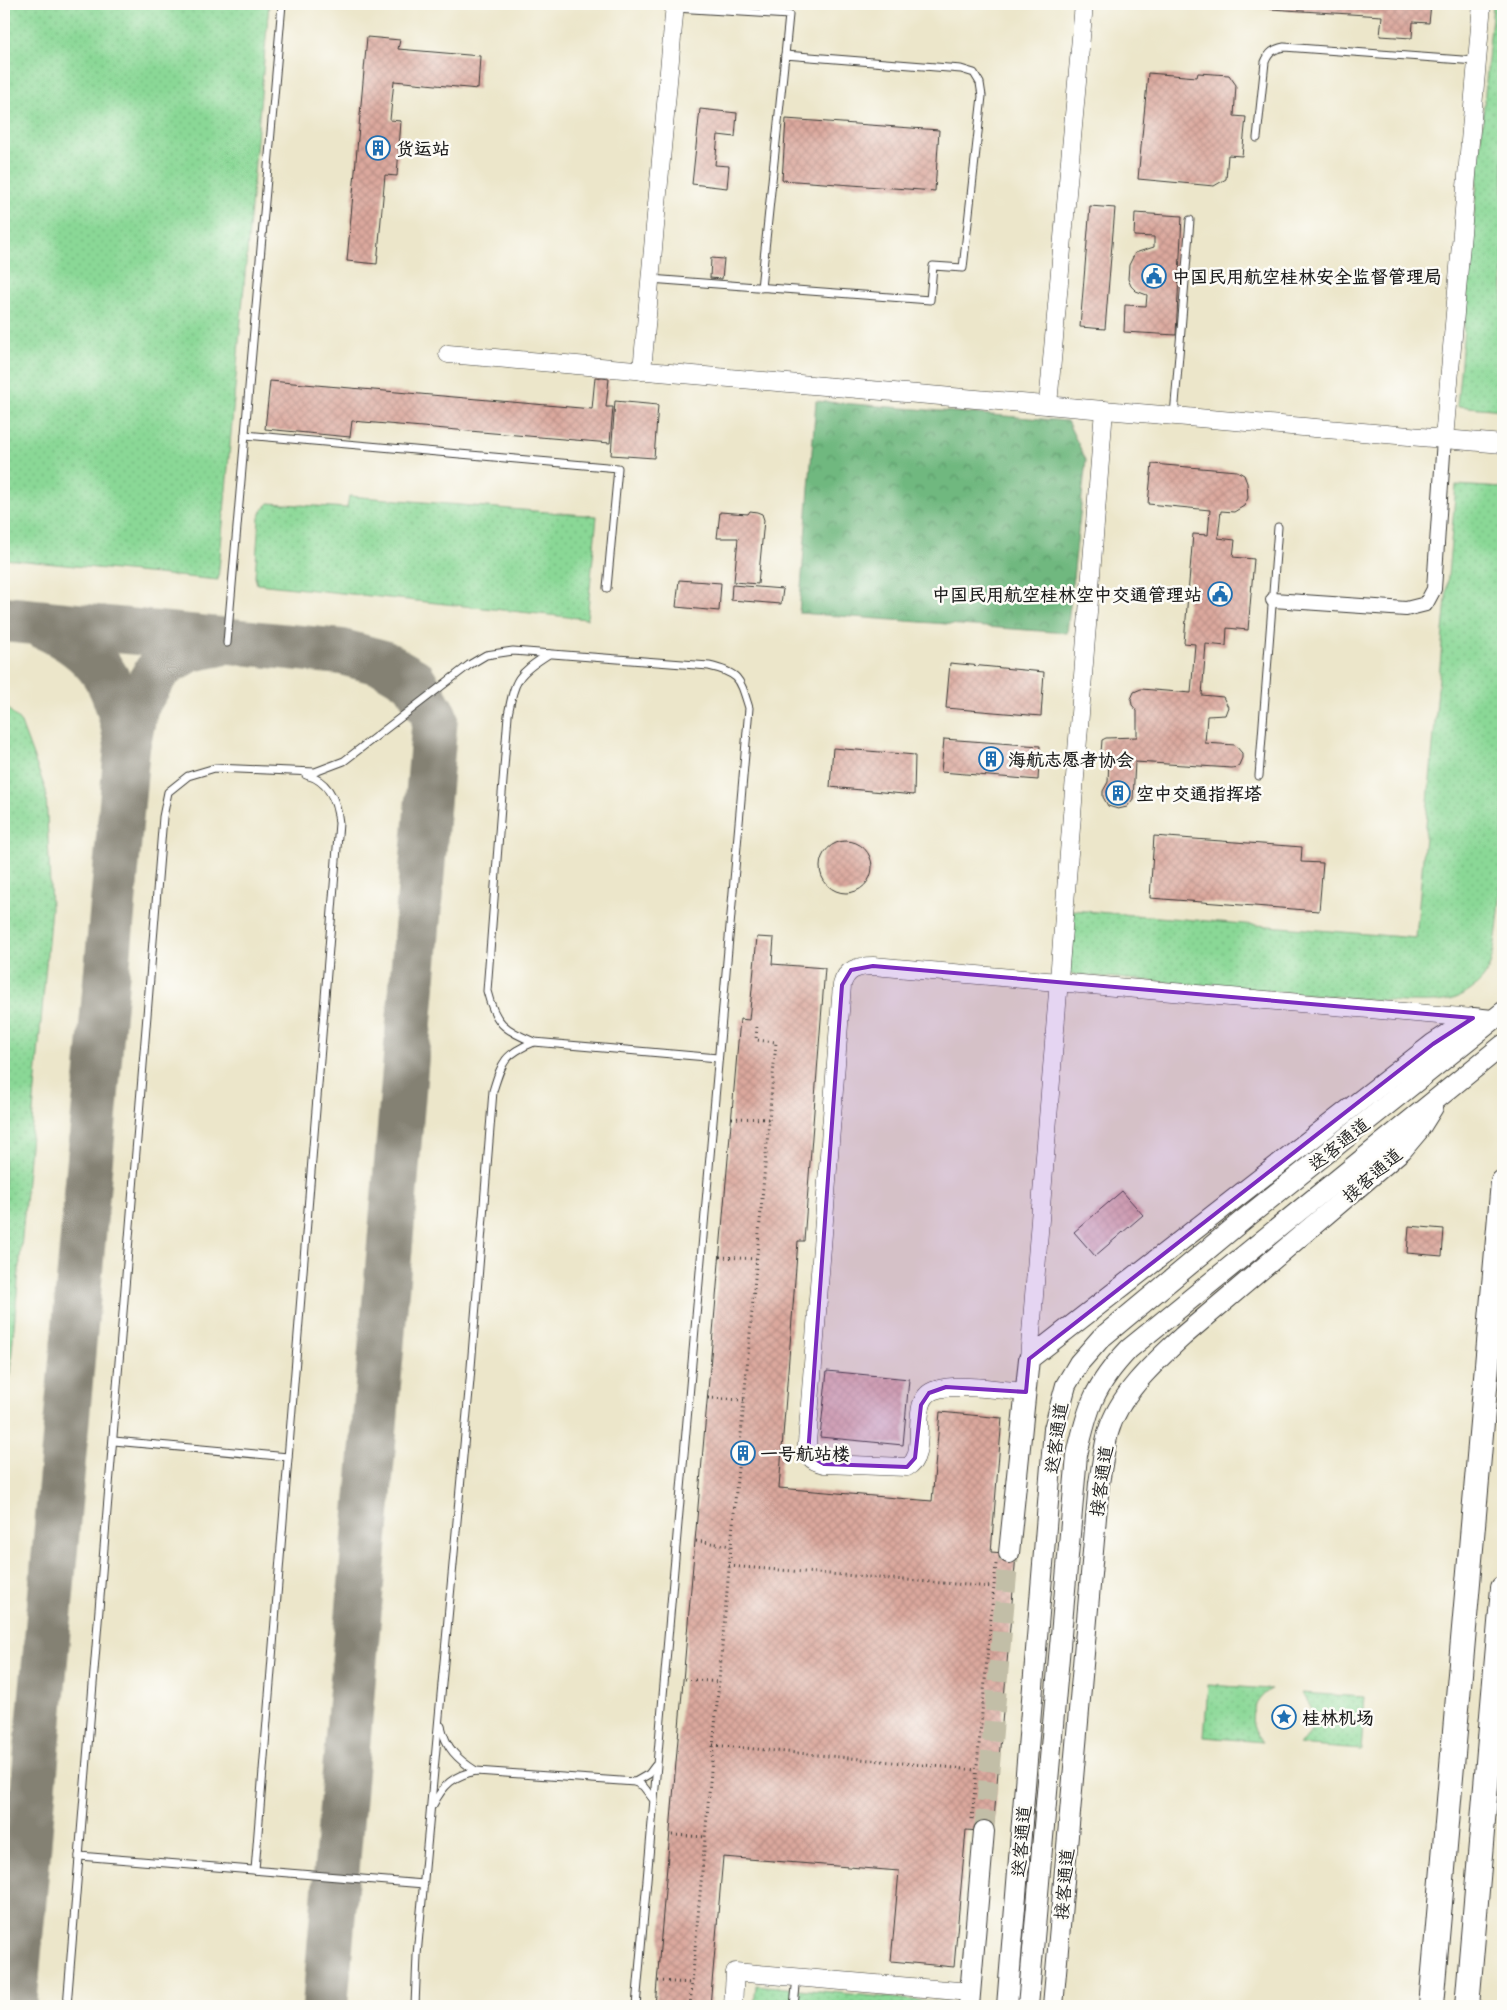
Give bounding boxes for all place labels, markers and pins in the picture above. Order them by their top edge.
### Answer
building icon: 货运站 [365,135,391,161]
place label: 货运站 [396,137,450,160]
public building icon: 中国民用航空桂林安全监督管理局 [1141,263,1167,289]
place label: 中国民用航空桂林安全监督管理局 [1172,265,1442,288]
public building icon: 中国民用航空桂林空中交通管理站 [1207,581,1233,607]
place label: 中国民用航空桂林空中交通管理站 [932,583,1202,606]
building icon: 海航志愿者协会 [978,746,1004,772]
place label: 海航志愿者协会 [1008,748,1134,771]
building icon: 空中交通指挥塔 [1105,780,1131,806]
place label: 空中交通指挥塔 [1136,782,1262,805]
building icon: 一号航站楼 [730,1440,756,1466]
place label: 一号航站楼 [760,1442,850,1465]
place icon: 桂林机场 [1271,1704,1297,1730]
place label: 桂林机场 [1302,1706,1374,1729]

